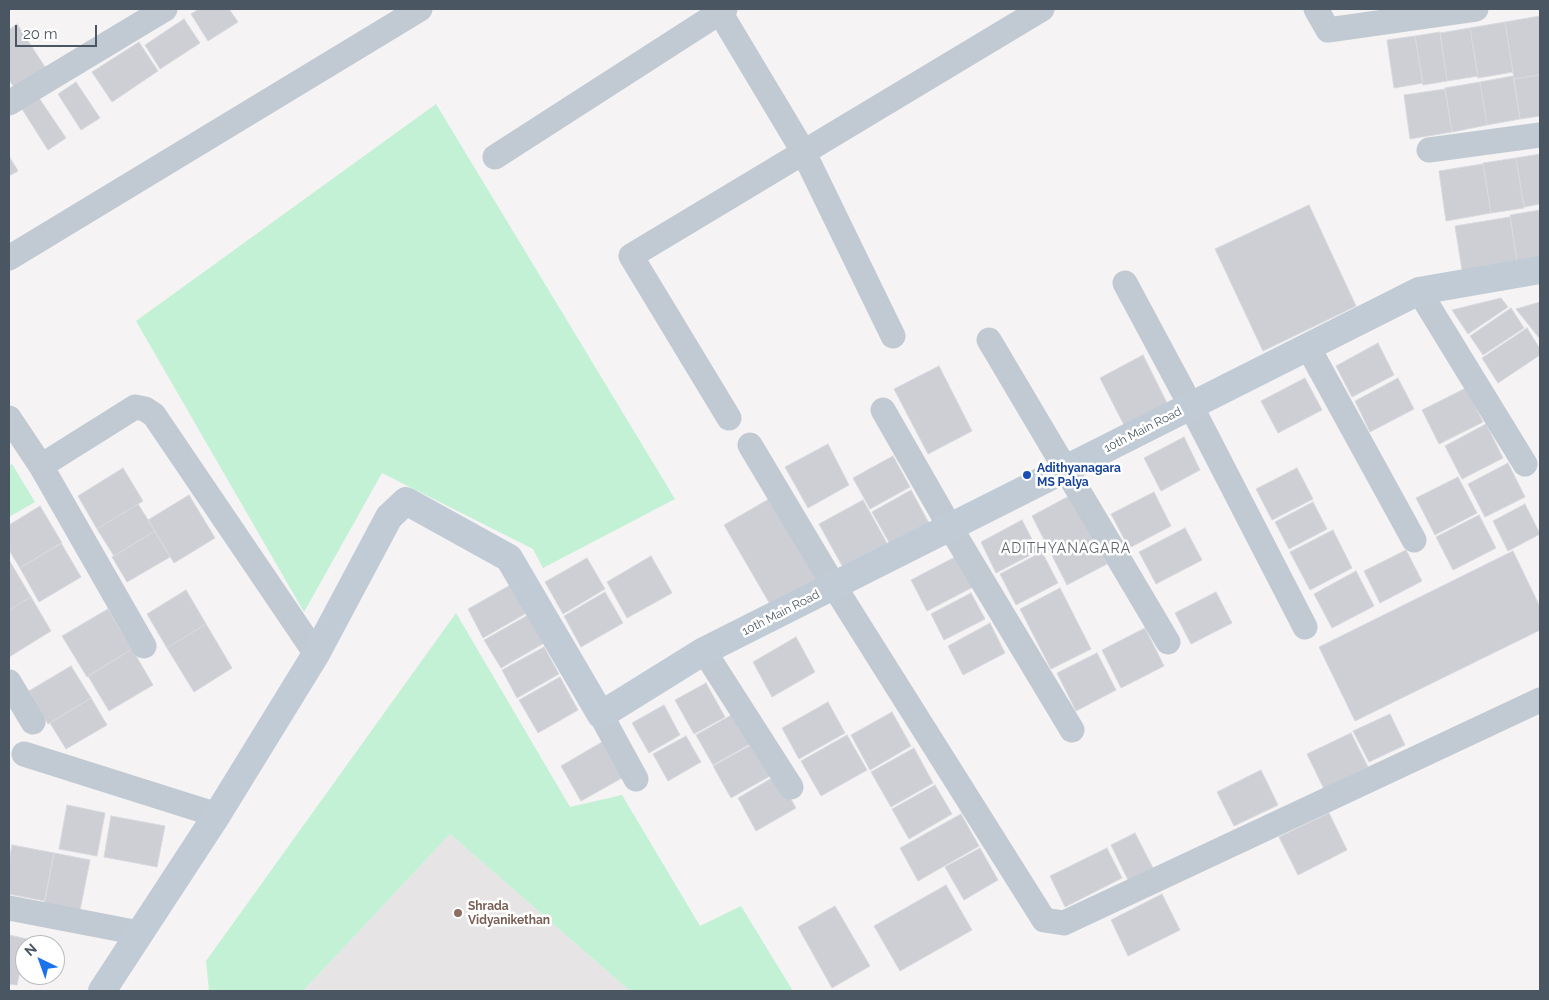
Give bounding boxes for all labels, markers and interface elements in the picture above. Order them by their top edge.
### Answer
scale bar [18,15,100,47]
text: 20 m [23,25,58,43]
street label: 10th Main Road [1102,404,1184,456]
place label: Adithyanagara MS Palya [1037,461,1121,489]
marker: Adithyanagara MS Palya [1021,469,1033,481]
district label: ADITHYANAGARA [999,541,1133,557]
street label: 10th Main Road [740,587,822,639]
place label: Shrada Vidyanikethan [468,899,550,927]
marker: Shrada Vidyanikethan [452,907,464,919]
north arrow [15,935,65,985]
text: N [21,940,40,959]

